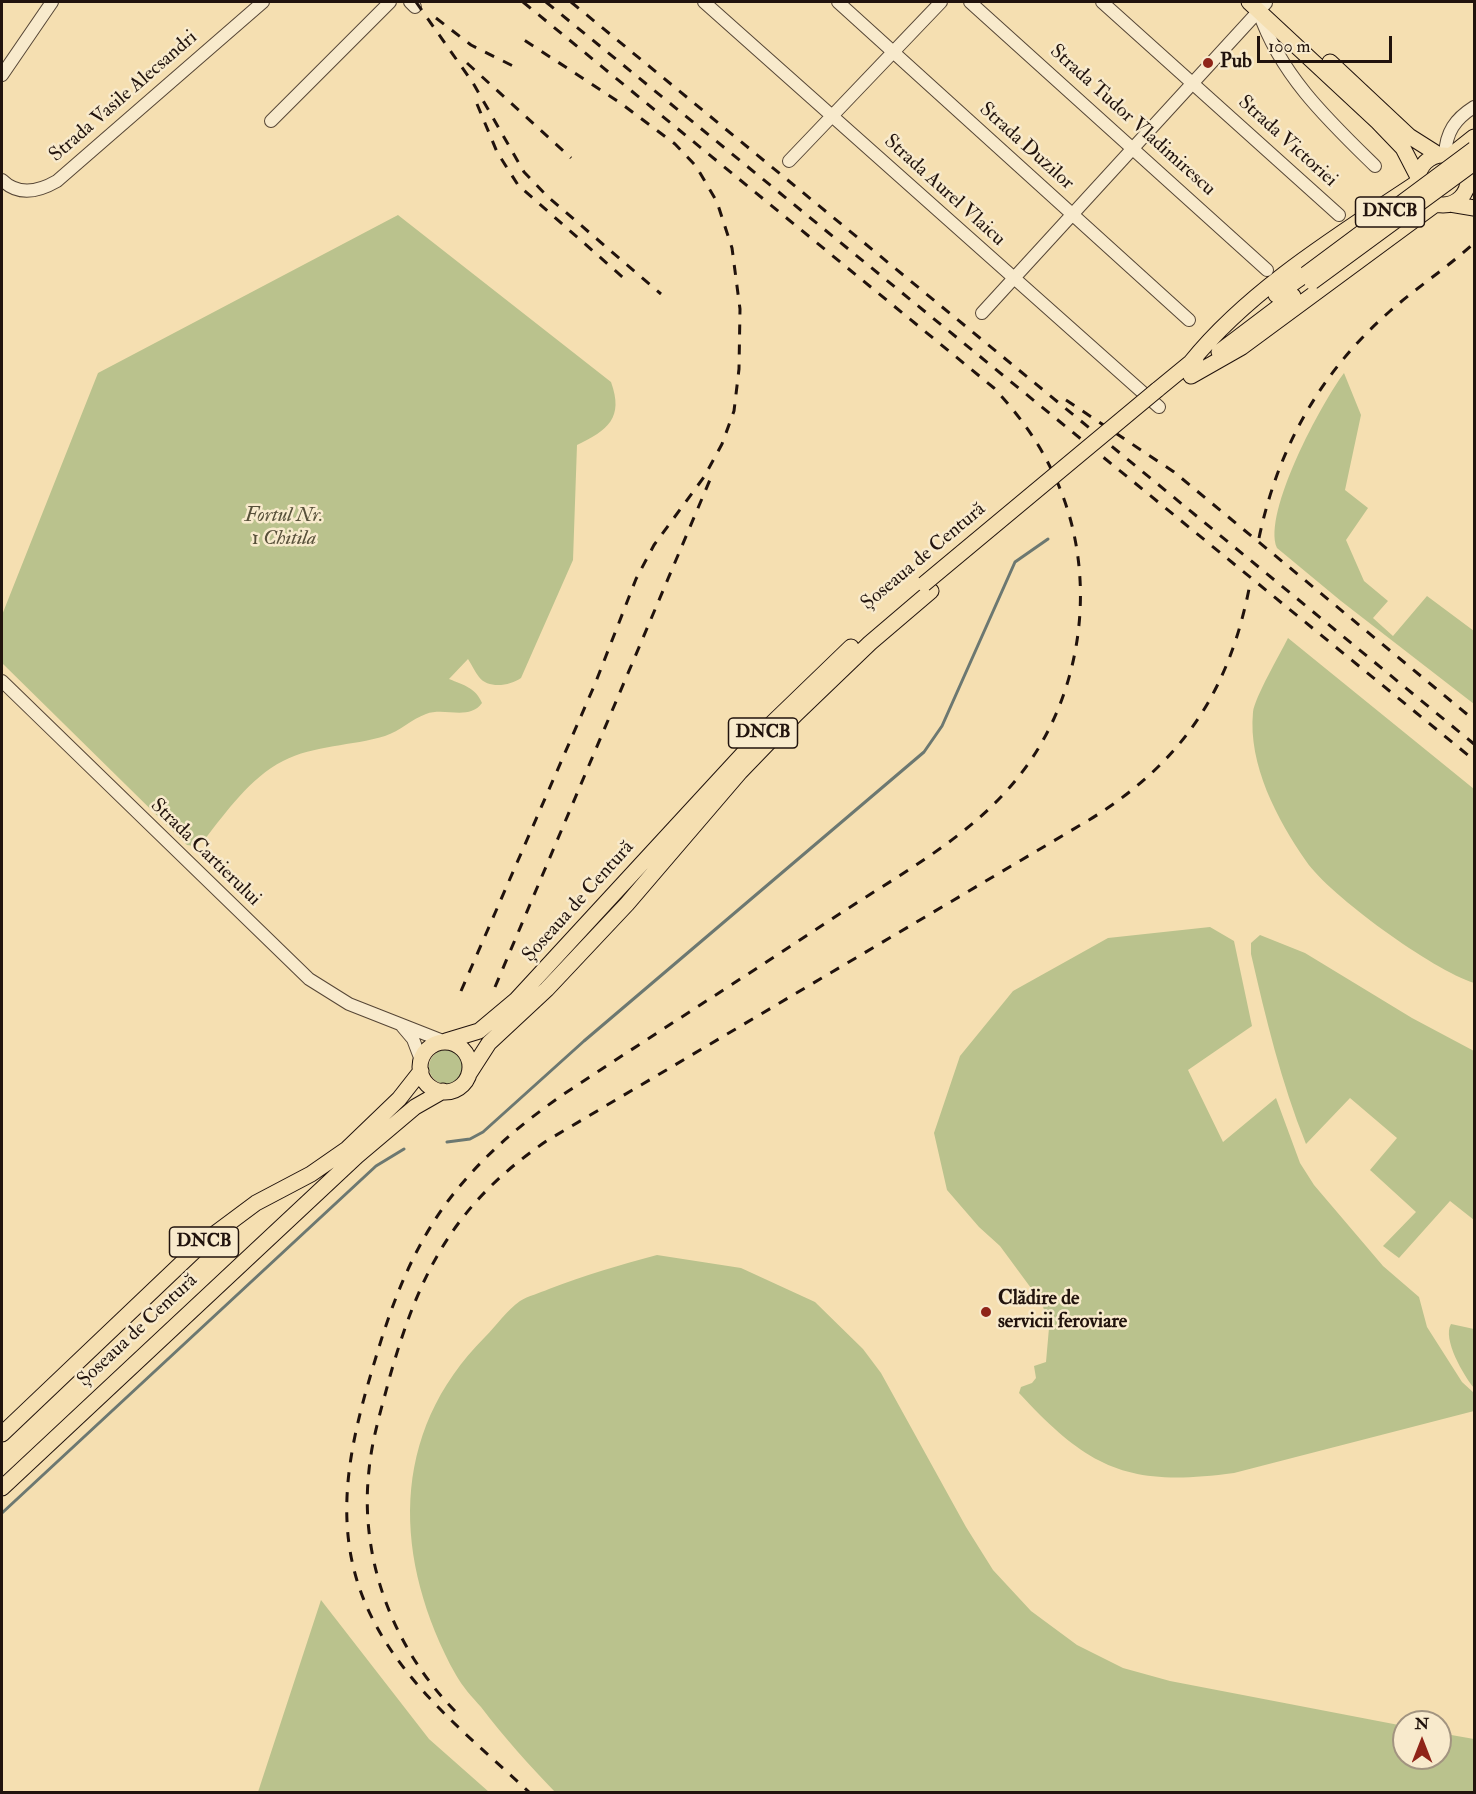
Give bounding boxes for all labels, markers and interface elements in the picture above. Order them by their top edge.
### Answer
scale bar [1260,24,1395,62]
street label: Strada Vasile Alecsandri [45,26,203,168]
text: 100 m [1268,35,1311,58]
street label: Strada Tudor Vladimirescu [1044,40,1220,202]
place label: Pub [1220,51,1252,75]
marker: Pub [1201,56,1215,70]
street label: Strada Victoriei [1232,91,1342,193]
street label: Strada Duzilor [974,98,1078,196]
street label: Strada Aurel Vlaicu [878,130,1010,252]
road number: DNCB [1356,197,1424,227]
street label: Șoseaua de Centură [857,498,991,616]
park label: Fortul Nr. 1 Chitila [245,505,323,552]
road number: DNCB [728,718,798,748]
street label: Strada Cartierului [145,794,265,912]
street label: Șoseaua de Centură [518,836,640,968]
road number: DNCB [170,1227,238,1257]
street label: Șoseaua de Centură [73,1269,203,1393]
place label: Clădire de servicii feroviare [998,1288,1127,1335]
marker: Clădire de servicii feroviare [979,1305,993,1319]
north arrow [1392,1710,1452,1770]
text: N [1415,1714,1429,1734]

